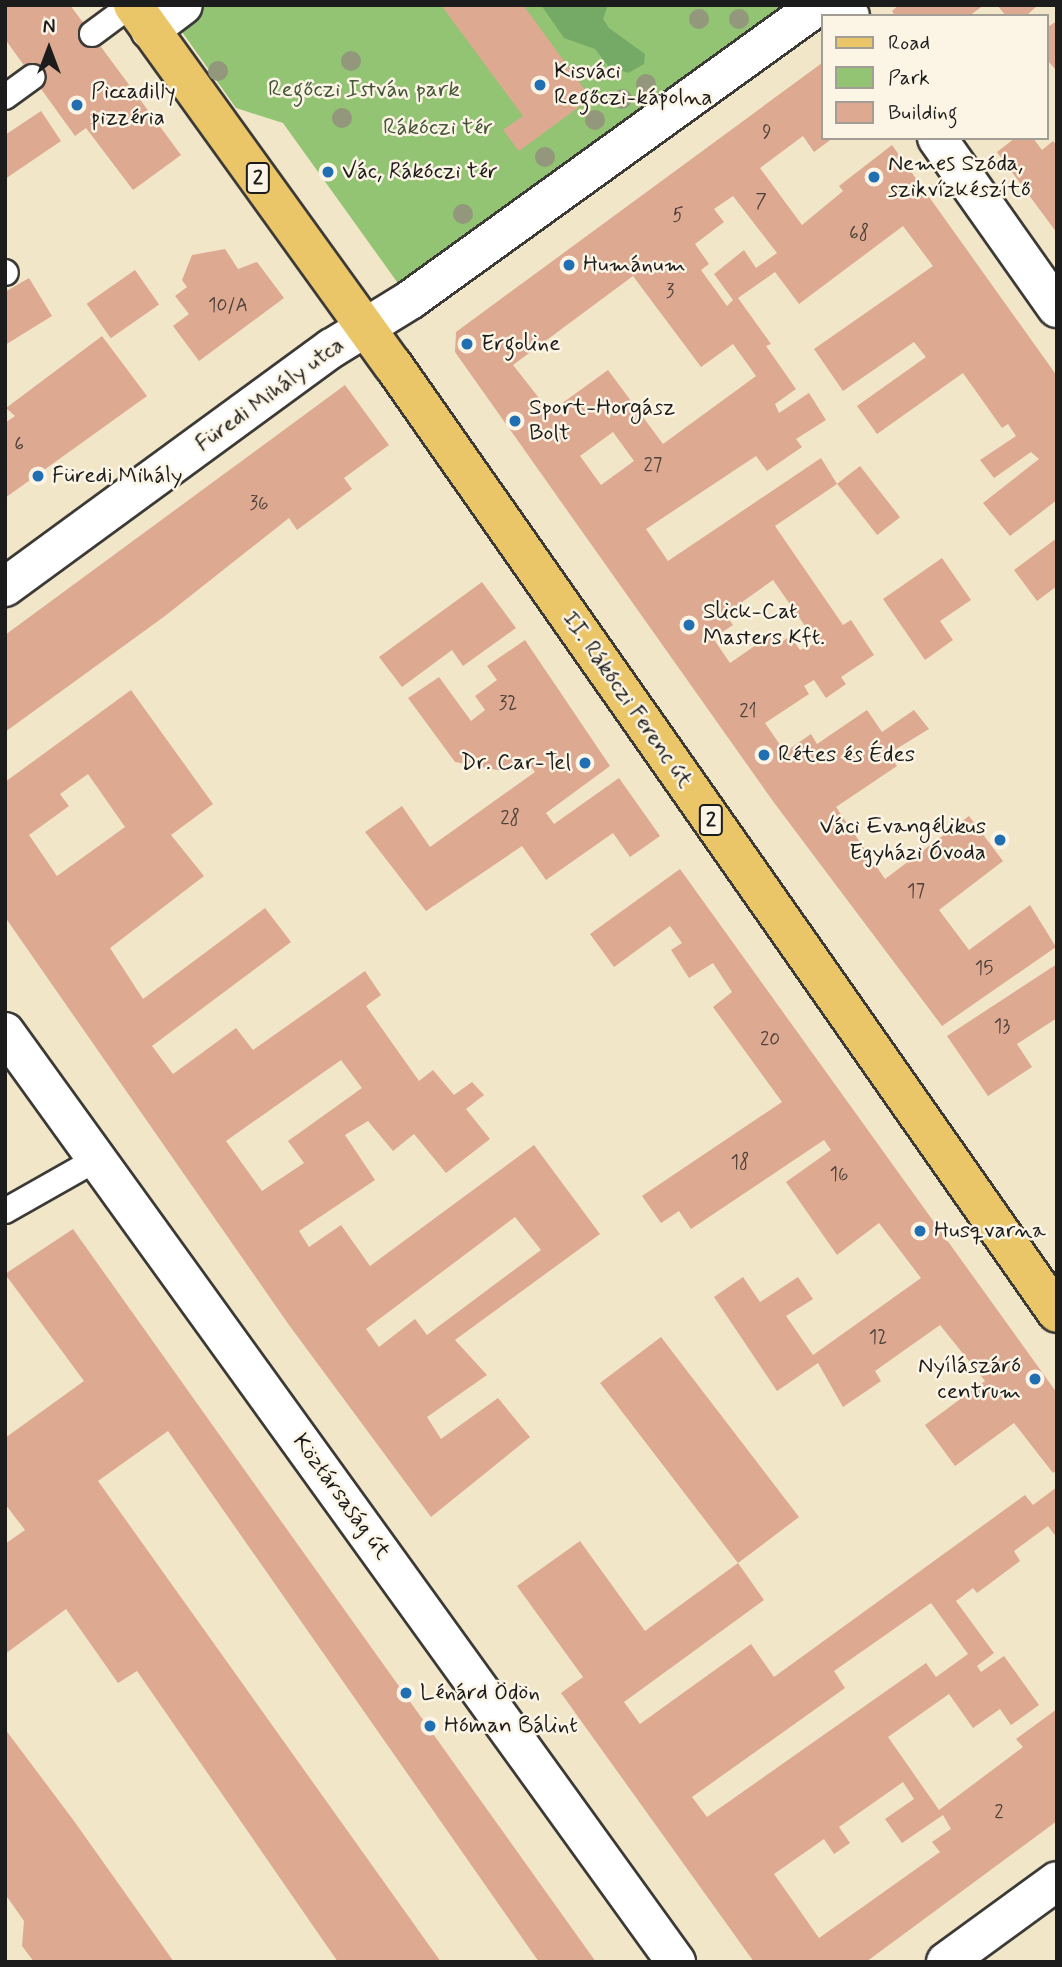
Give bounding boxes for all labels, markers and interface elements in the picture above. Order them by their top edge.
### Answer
north arrow [14,14,84,84]
legend [820,14,1048,140]
text: N [43,15,55,40]
text: Road [888,29,930,57]
place label: Kisváci Regőczi-kápolna [554,58,712,112]
text: Park [888,64,930,92]
park label: Regőczi István park [270,76,458,104]
marker: Kisváci Regőczi-kápolna [532,77,548,93]
place label: Piccadilly pizzéria [91,78,176,132]
marker: Piccadilly pizzéria [69,97,85,113]
text: Building [888,99,958,127]
park label: Rákóczi tér [382,114,494,142]
house number: 9 [762,122,772,144]
place label: Nemes Szóda, szikvízkészítő [888,150,1031,204]
place label: Vác, Rákóczi tér [342,158,501,186]
road number: 2 [246,160,270,196]
marker: Vác, Rákóczi tér [320,164,336,180]
marker: Nemes Szóda, szikvízkészítő [866,169,882,185]
house number: 7 [755,191,767,213]
house number: 5 [672,205,684,227]
house number: 68 [849,223,869,245]
place label: Humánum [583,251,686,279]
marker: Humánum [561,257,577,273]
house number: 3 [666,281,674,303]
house number: 10/A [208,295,248,317]
street label: Füredi Mihály utca [187,330,353,460]
place label: Ergoline [481,330,560,358]
marker: Ergoline [459,336,475,352]
place label: Sport-Horgász Bolt [529,394,675,448]
marker: Sport-Horgász Bolt [507,413,523,429]
house number: 6 [14,434,24,456]
house number: 27 [644,455,662,477]
place label: Füredi Mihály [52,462,184,490]
marker: Füredi Mihály [30,468,46,484]
house number: 36 [249,493,269,515]
place label: Slick-Cat Masters Kft. [703,598,830,652]
street label: II. Rákóczi Ferenc út [554,604,700,796]
marker: Slick-Cat Masters Kft. [681,617,697,633]
house number: 32 [499,693,517,715]
house number: 21 [739,701,757,723]
place label: Rétes és Édes [778,741,915,769]
marker: Rétes és Édes [756,747,772,763]
place label: Dr. Car-Tel [461,749,571,777]
marker: Dr. Car-Tel [577,755,593,771]
road number: 2 [699,802,723,838]
house number: 28 [500,808,520,830]
place label: Váci Evangélikus Egyházi Óvoda [825,813,986,867]
marker: Váci Evangélikus Egyházi Óvoda [992,832,1008,848]
house number: 17 [907,881,925,903]
house number: 15 [975,958,993,980]
house number: 13 [994,1016,1010,1038]
house number: 20 [760,1029,780,1051]
house number: 18 [731,1152,749,1174]
house number: 16 [830,1164,848,1186]
place label: Husqvarna [934,1217,1046,1245]
marker: Husqvarna [912,1223,928,1239]
house number: 12 [869,1327,887,1349]
place label: Nyílászáró centrum [918,1352,1021,1406]
marker: Nyílászáró centrum [1027,1371,1043,1387]
street label: Köztársaság út [286,1429,396,1565]
place label: Lénárd Ödön [420,1679,540,1707]
marker: Lénárd Ödön [398,1685,414,1701]
place label: Hóman Bálint [444,1712,577,1740]
marker: Hóman Bálint [422,1718,438,1734]
house number: 2 [994,1802,1004,1824]

